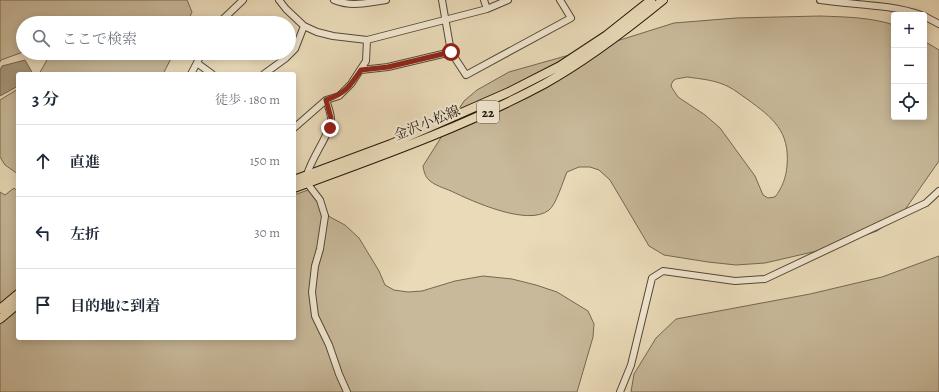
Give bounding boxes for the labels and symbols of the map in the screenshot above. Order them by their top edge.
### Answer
route start [442,43,460,61]
street label: 金沢小松線 [391,101,463,145]
road number: 22 [477,101,499,123]
route end [321,119,339,137]

